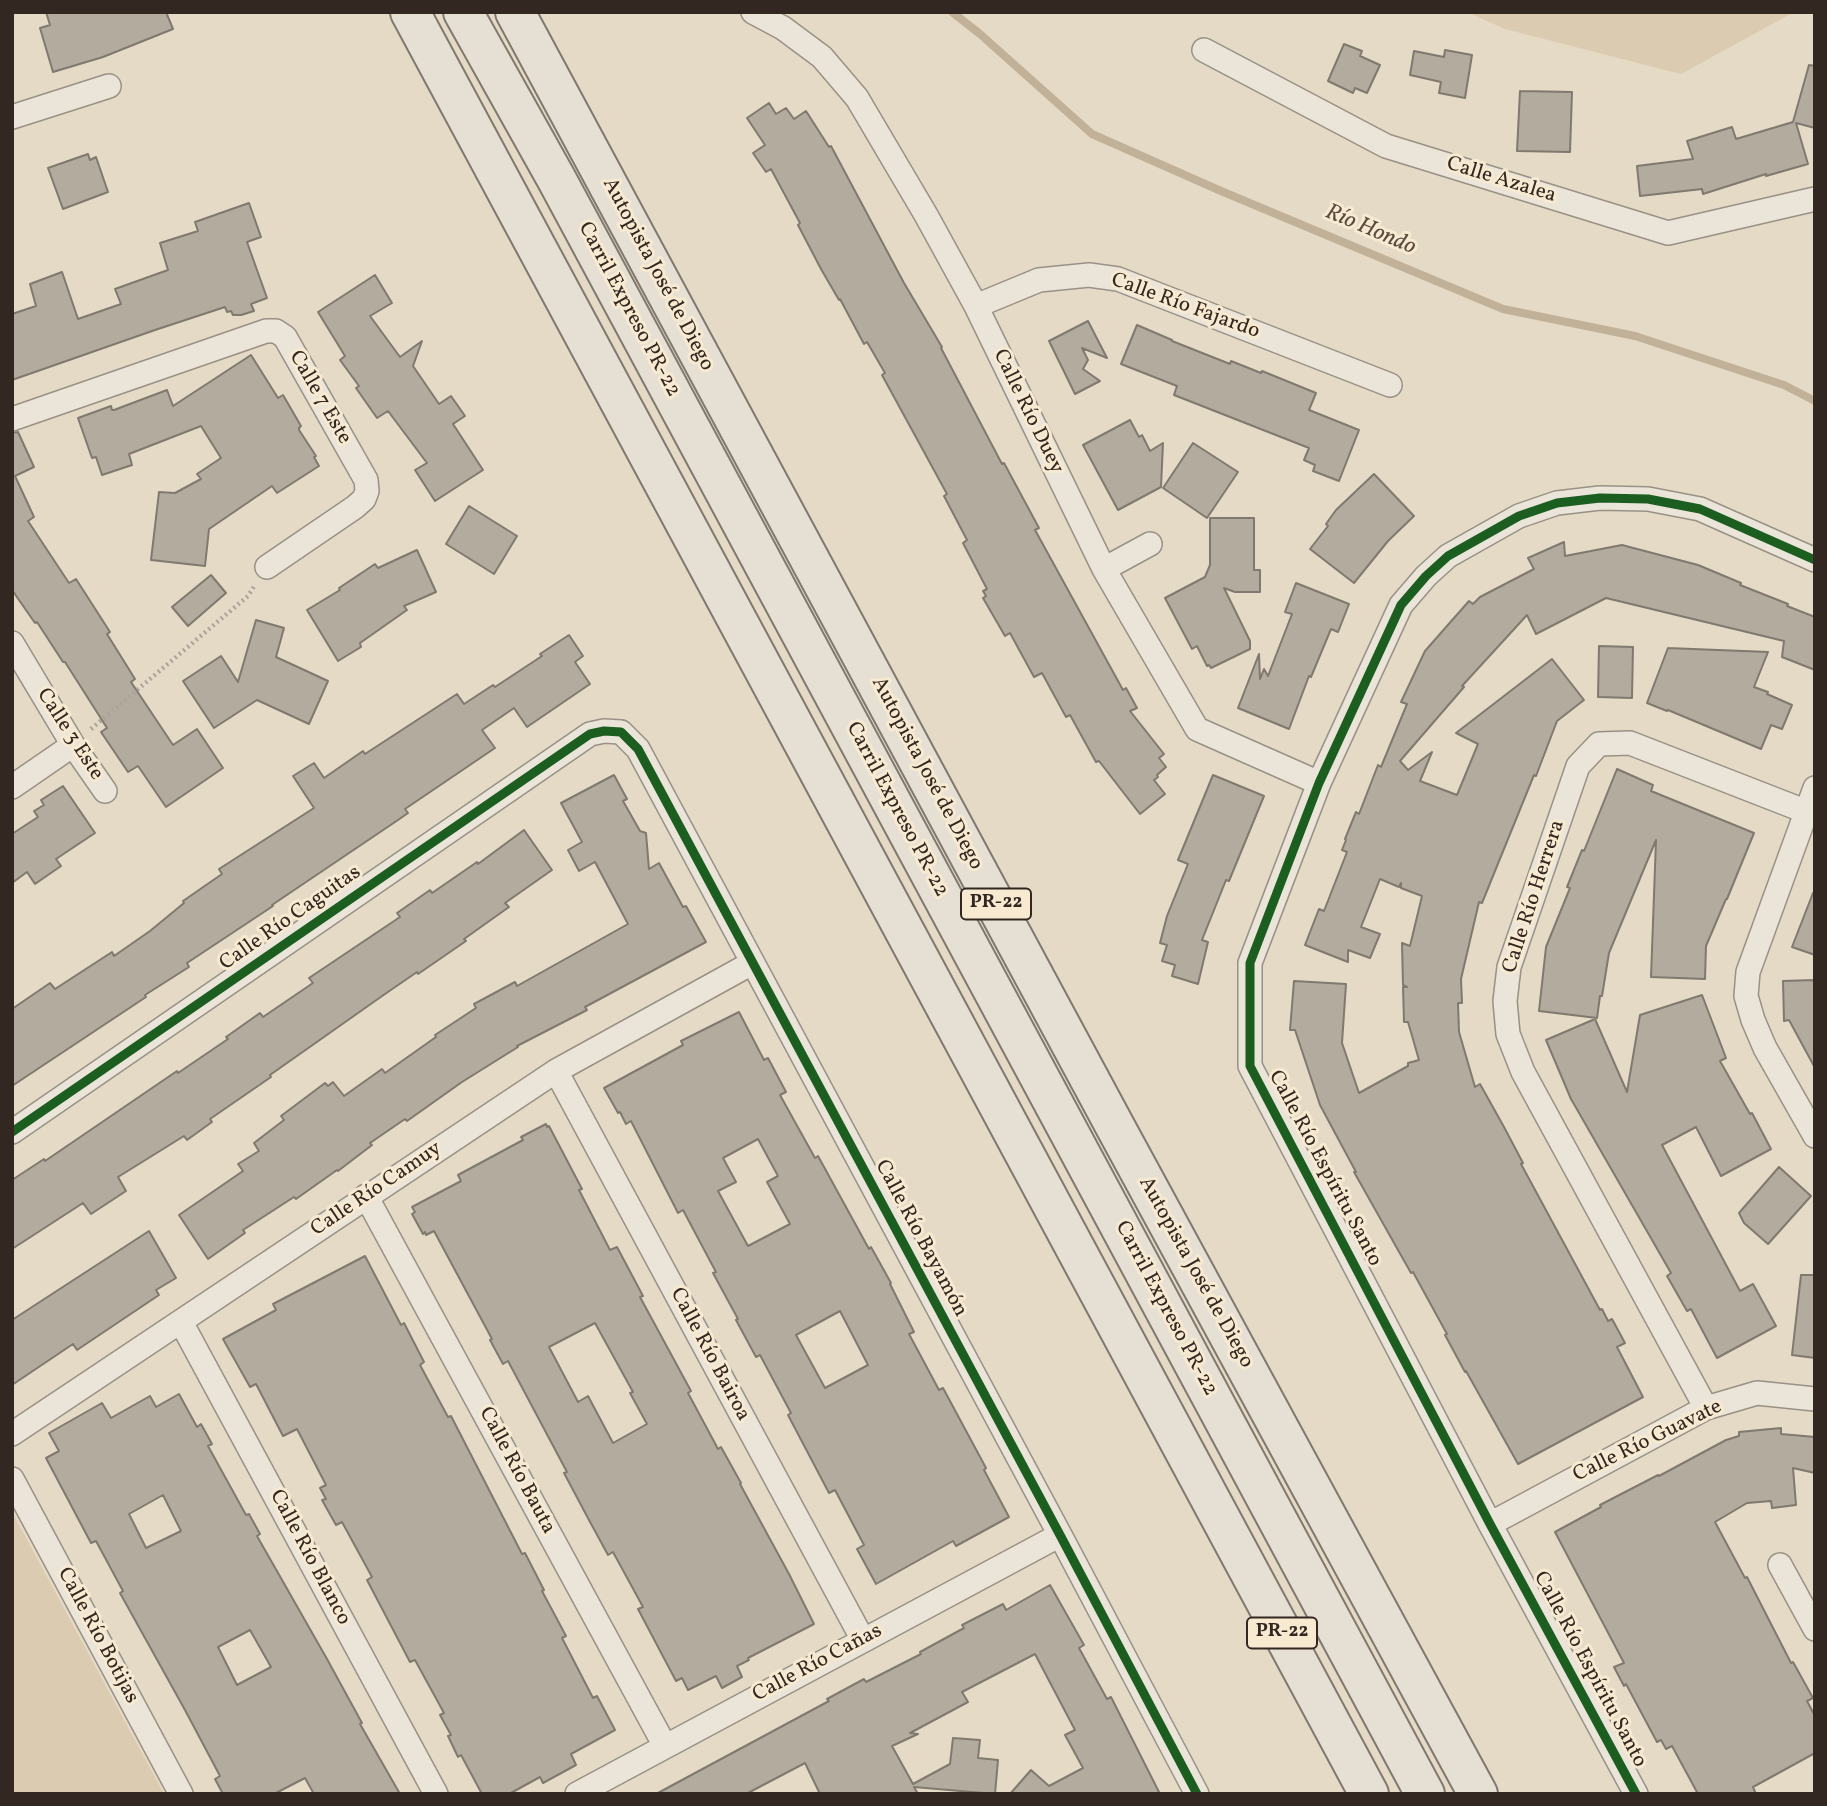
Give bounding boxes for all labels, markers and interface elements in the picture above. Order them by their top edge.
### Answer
street label: Calle Azalea [1443,152,1559,210]
street label: Autopista José de Diego [595,174,719,376]
water label: Río Hondo [1321,200,1419,262]
street label: Carril Expreso PR-22 [571,218,685,402]
street label: Calle Río Fajardo [1107,268,1263,346]
street label: Calle Río Duey [986,346,1068,478]
street label: Calle 7 Este [282,347,356,449]
street label: Autopista José de Diego [864,673,988,875]
street label: Calle 3 Este [30,684,108,786]
street label: Carril Expreso PR-22 [839,718,953,902]
street label: Calle Río Herrera [1498,817,1572,977]
street label: Calle Río Caguitas [215,861,367,977]
road number: PR-22 [961,888,1031,920]
street label: Calle Río Espíritu Santo [1262,1067,1386,1271]
street label: Calle Río Camuy [307,1137,447,1243]
street label: Calle Río Bayamón [868,1156,972,1322]
street label: Autopista José de Diego [1132,1173,1258,1373]
street label: Carril Expreso PR-22 [1108,1217,1222,1401]
street label: Calle Río Bairoa [663,1284,755,1426]
street label: Calle Río Guavate [1570,1395,1726,1489]
street label: Calle Río Bauta [472,1403,560,1539]
street label: Calle Río Blanco [263,1486,355,1630]
street label: Calle Río Botijas [51,1564,143,1708]
street label: Calle Río Espíritu Santo [1527,1568,1651,1772]
road number: PR-22 [1247,1618,1317,1648]
street label: Calle Río Cañas [749,1619,887,1709]

